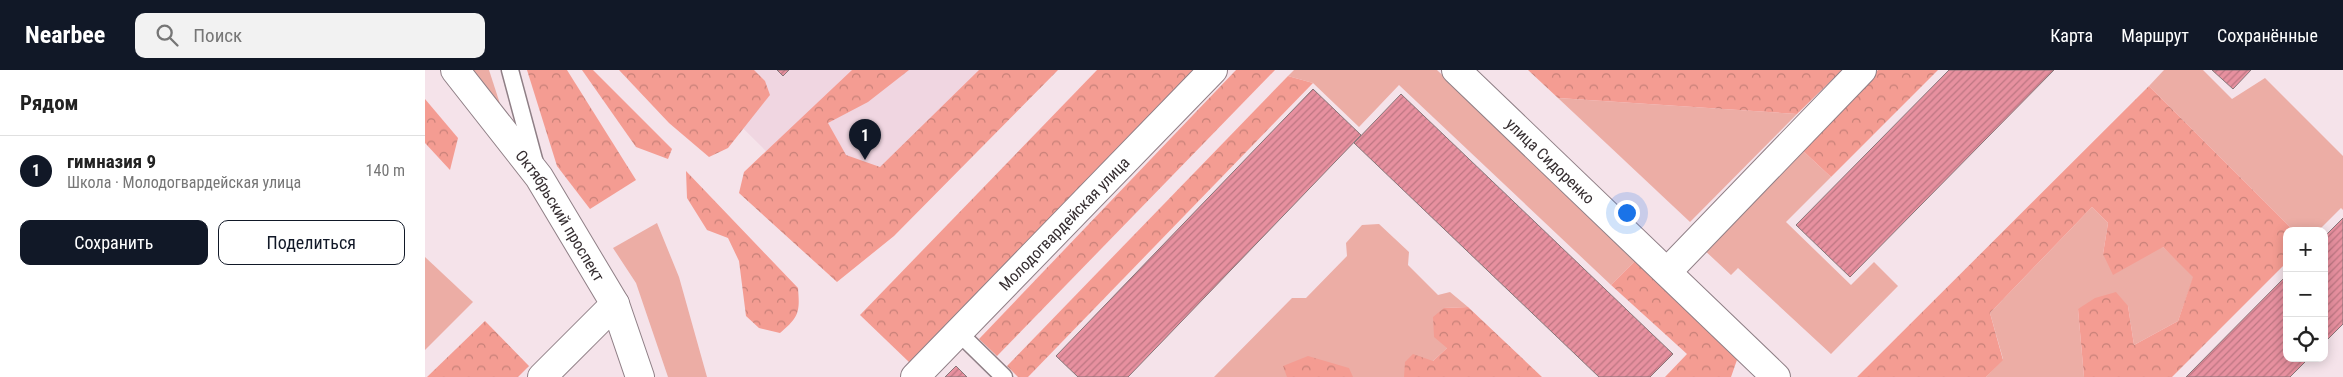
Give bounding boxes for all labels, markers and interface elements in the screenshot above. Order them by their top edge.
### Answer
search box [135,13,485,58]
text: Nearbee [25,21,105,49]
icon: search [153,21,181,49]
text: Поиск [193,24,242,47]
text: Карта [2050,25,2093,46]
text: Маршрут [2121,25,2189,46]
text: Сохранённые [2217,25,2318,46]
text: Рядом [20,91,79,115]
street label: улица Сидоренко [1502,114,1599,207]
pin: 1 [849,119,881,160]
street label: Октябрьский проспект [512,146,609,285]
text: гимназия 9 [67,150,156,173]
street label: Молодогвардейская улица [995,153,1133,294]
text: 1 [32,161,40,180]
text: 140 m [366,161,405,180]
text: Школа · Молодогвардейская улица [67,173,301,192]
your location [1614,200,1640,226]
button: Сохранить [20,220,208,265]
button: Поделиться [218,220,405,265]
map controls [2283,227,2328,362]
button: + [2283,227,2328,272]
button: − [2283,272,2328,317]
button: locate [2283,317,2328,362]

